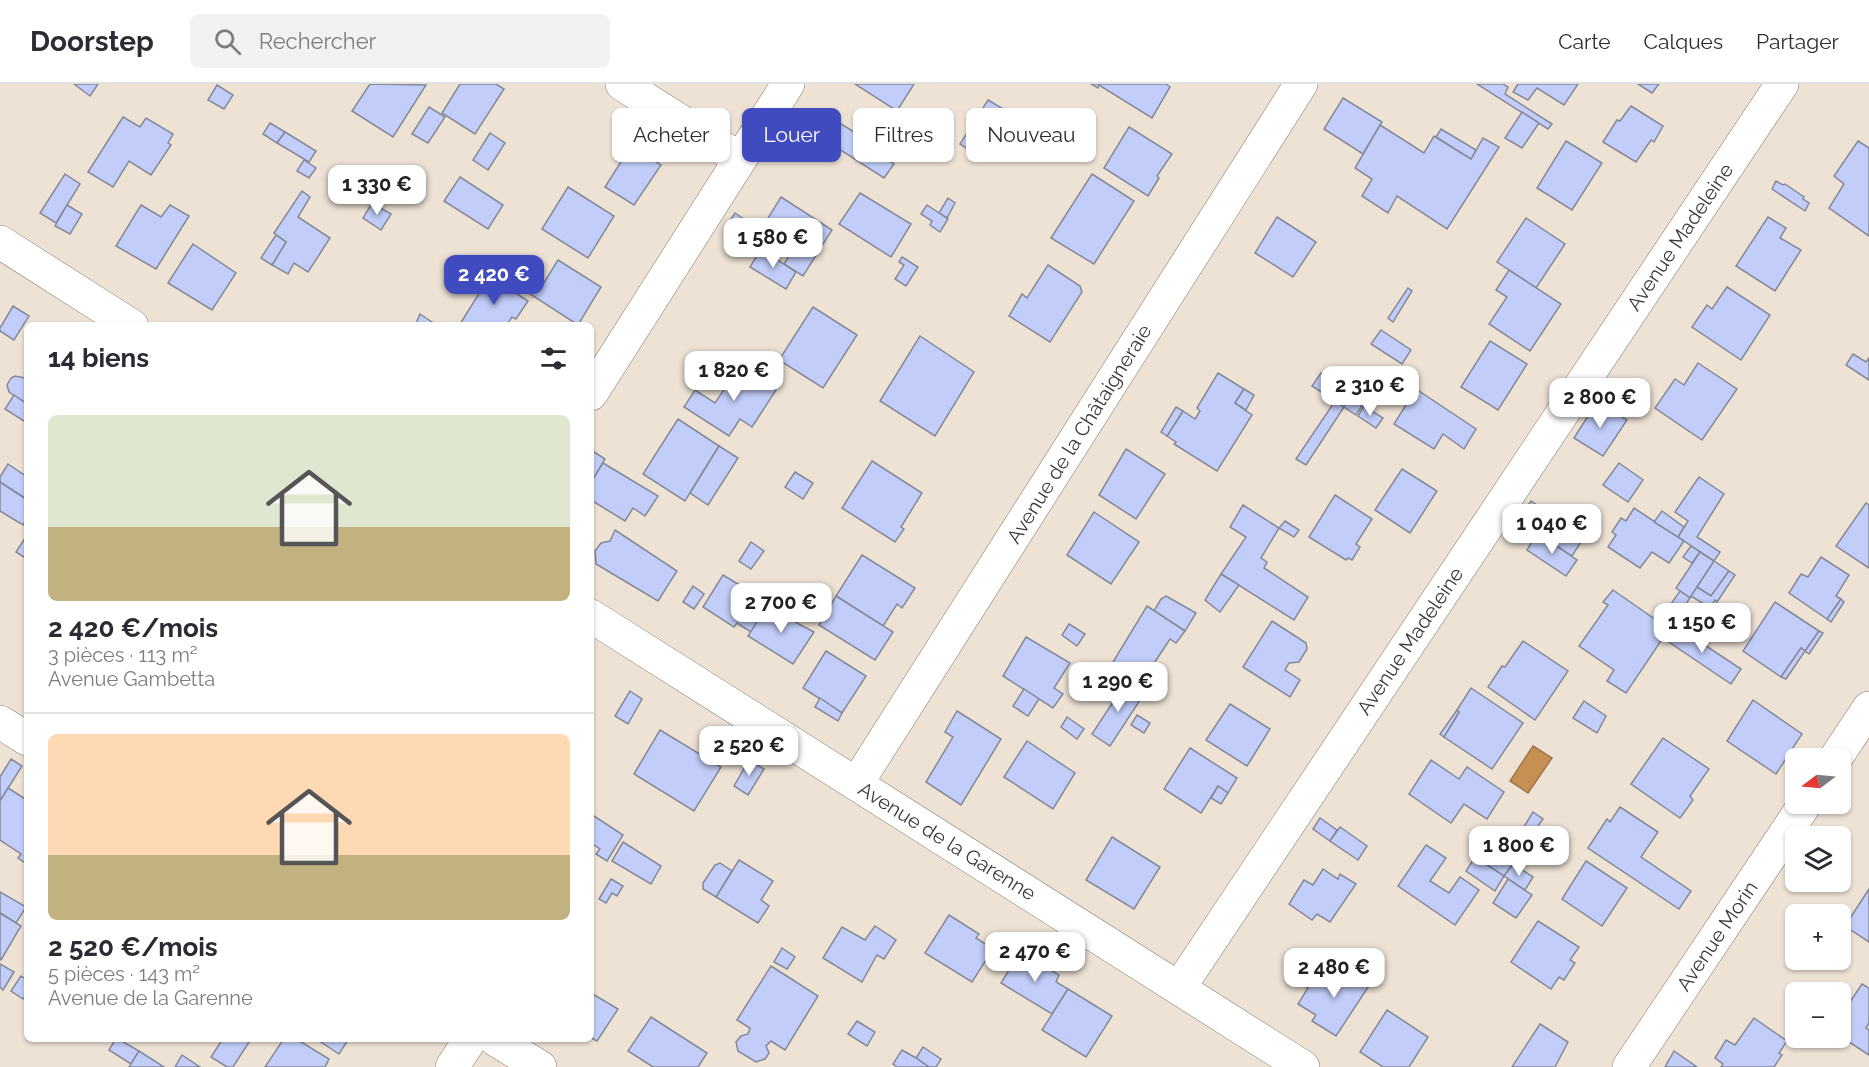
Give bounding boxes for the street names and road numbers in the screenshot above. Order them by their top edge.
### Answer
street label: Avenue Madeleine [1622,158,1738,315]
street label: Avenue de la Châtaigneraie [1002,320,1157,548]
street label: Avenue Madeleine [1352,562,1468,719]
street label: Avenue de la Garenne [854,777,1040,906]
street label: Avenue Morin [1671,876,1763,996]

